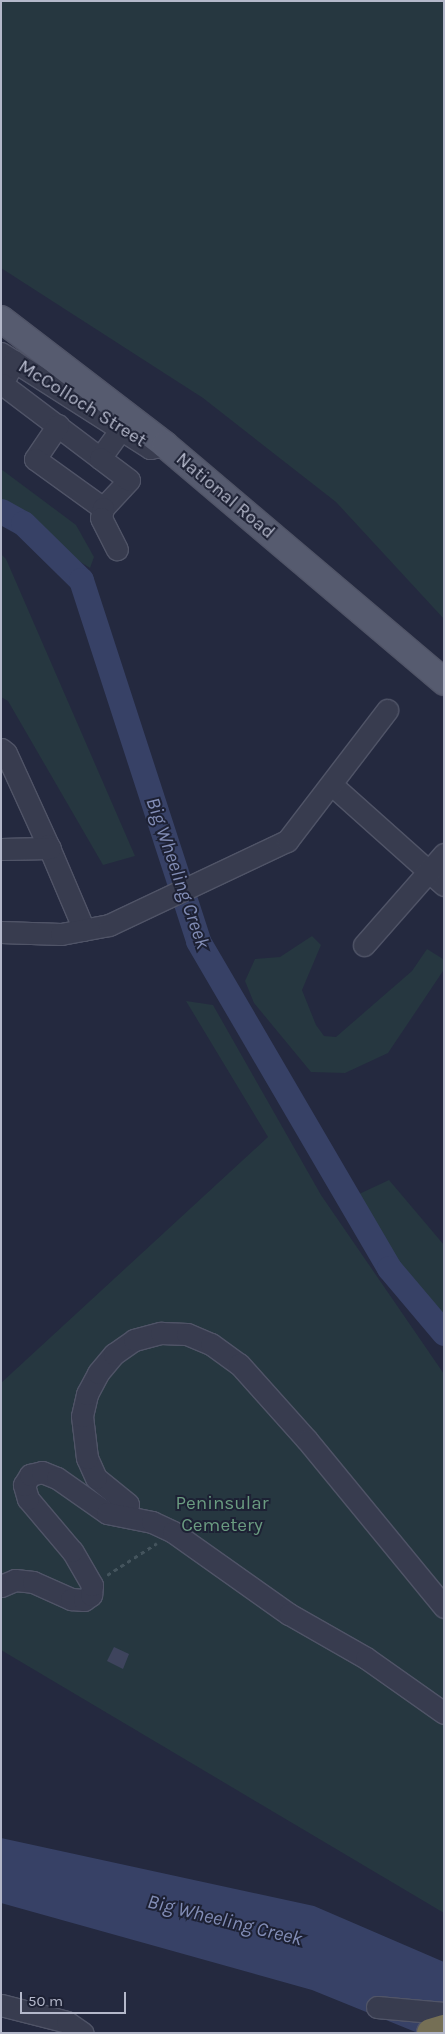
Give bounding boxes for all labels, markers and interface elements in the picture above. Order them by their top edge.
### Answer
street label: McColloch Street [14,355,150,453]
street label: National Road [171,448,279,544]
water label: Big Wheeling Creek [141,794,215,952]
park label: Peninsular Cemetery [175,1493,269,1537]
water label: Big Wheeling Creek [145,1889,305,1951]
scale bar [22,1982,129,2014]
text: 50 m [28,1992,63,2010]

